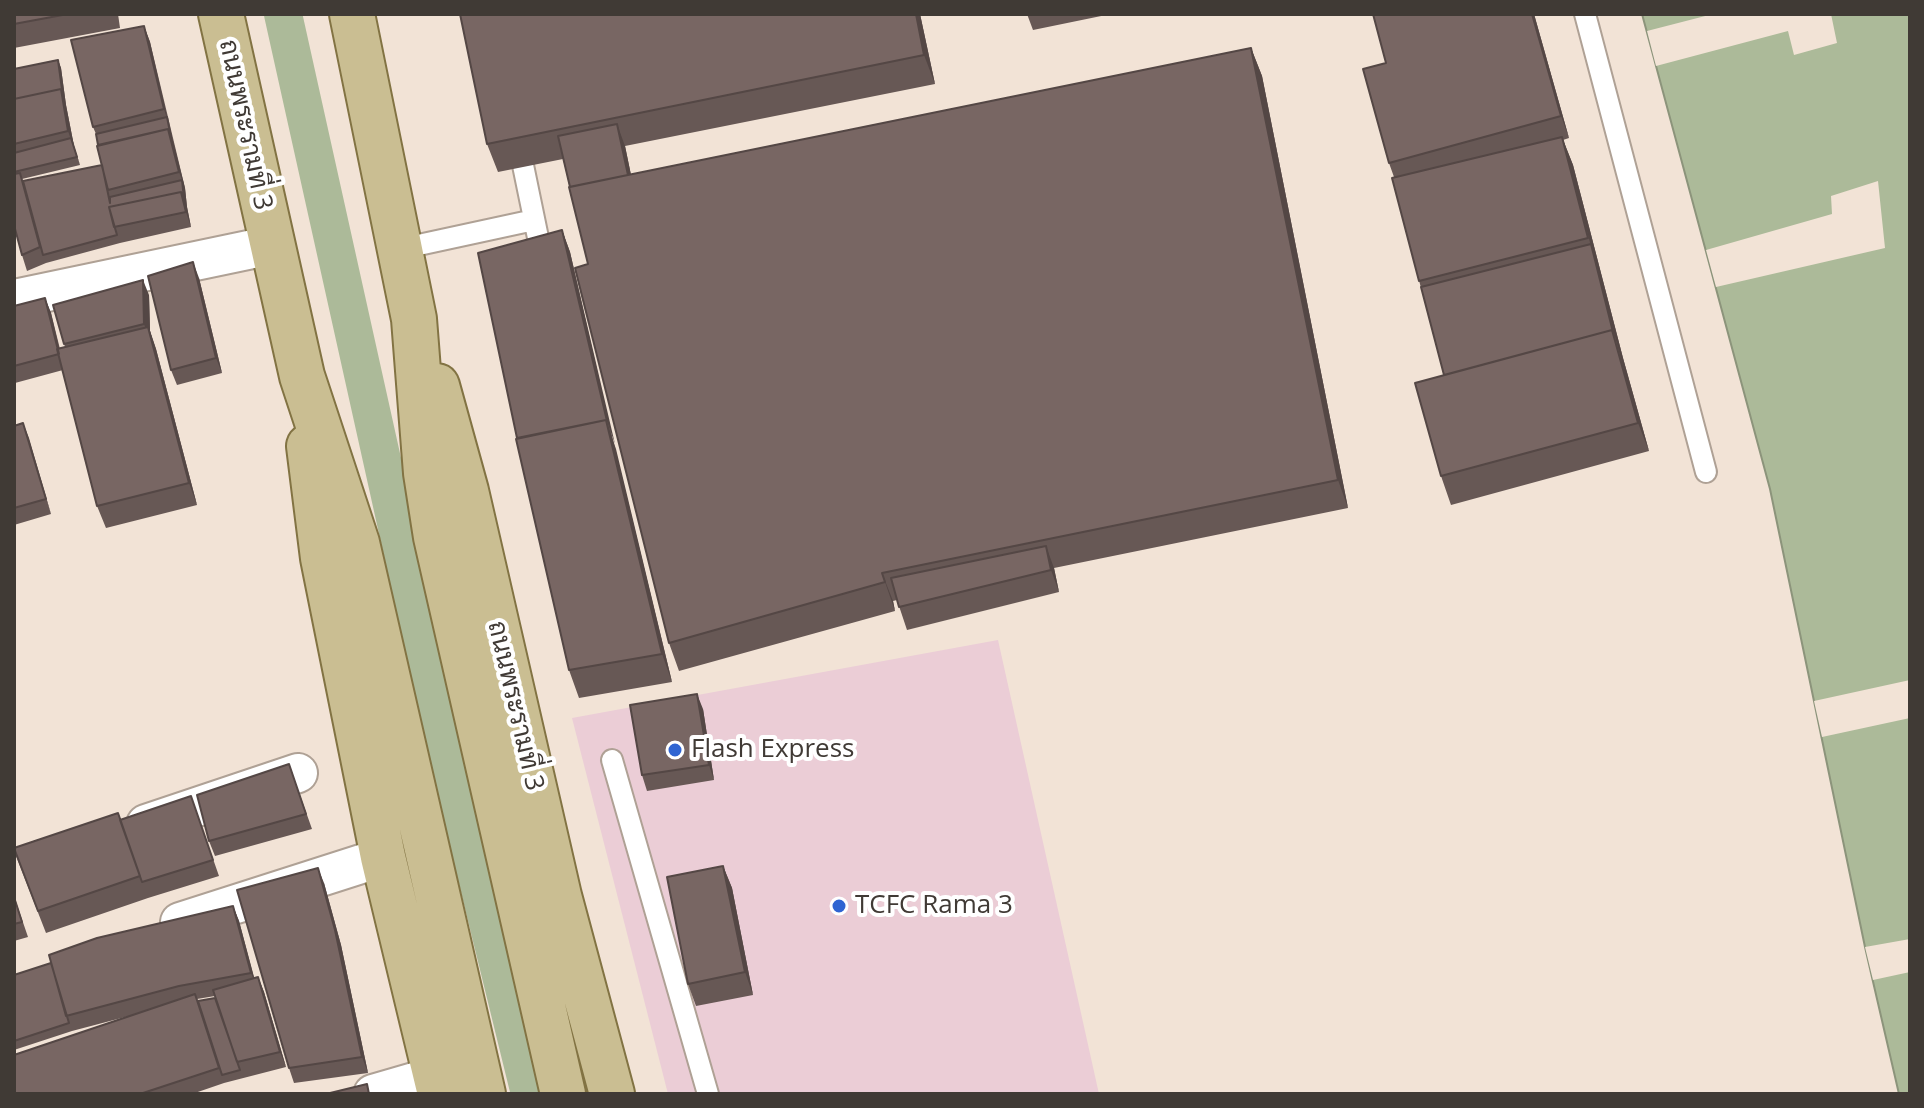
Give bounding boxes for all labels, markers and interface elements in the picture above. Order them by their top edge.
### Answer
street label: ถนนพระรามที่ 3 [212,37,278,213]
street label: ถนนพระรามที่ 3 [480,618,550,794]
place label: Flash Express [691,734,854,766]
marker: Flash Express [666,741,684,759]
place label: TCFC Rama 3 [855,890,1013,922]
marker: TCFC Rama 3 [830,897,848,915]

